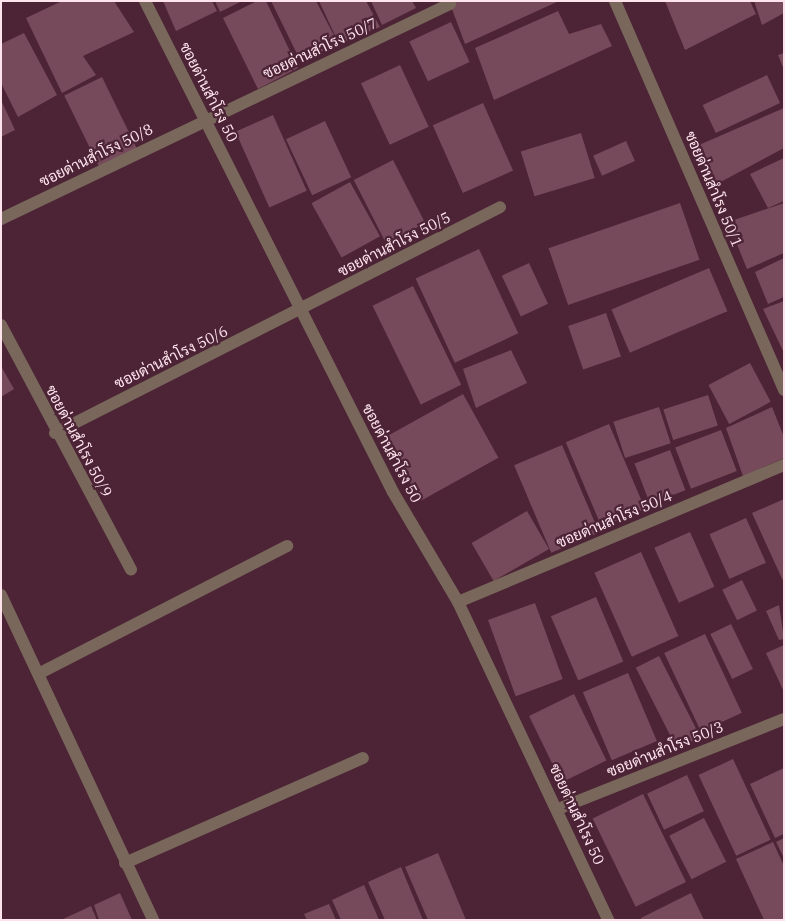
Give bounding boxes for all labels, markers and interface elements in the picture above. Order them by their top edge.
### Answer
street label: ซอยด่านสำโรง 50/7 [260,14,380,82]
street label: ซอยด่านสำโรง 50 [176,39,242,145]
street label: ซอยด่านสำโรง 50/8 [36,120,156,190]
street label: ซอยด่านสำโรง 50/1 [681,128,747,250]
street label: ซอยด่านสำโรง 50/5 [335,208,453,280]
street label: ซอยด่านสำโรง 50/6 [111,322,231,392]
street label: ซอยด่านสำโรง 50/9 [42,382,116,500]
street label: ซอยด่านสำโรง 50 [358,400,426,506]
street label: ซอยด่านสำโรง 50/4 [553,486,675,552]
street label: ซอยด่านสำโรง 50/3 [604,717,726,781]
street label: ซอยด่านสำโรง 50 [546,761,608,867]

